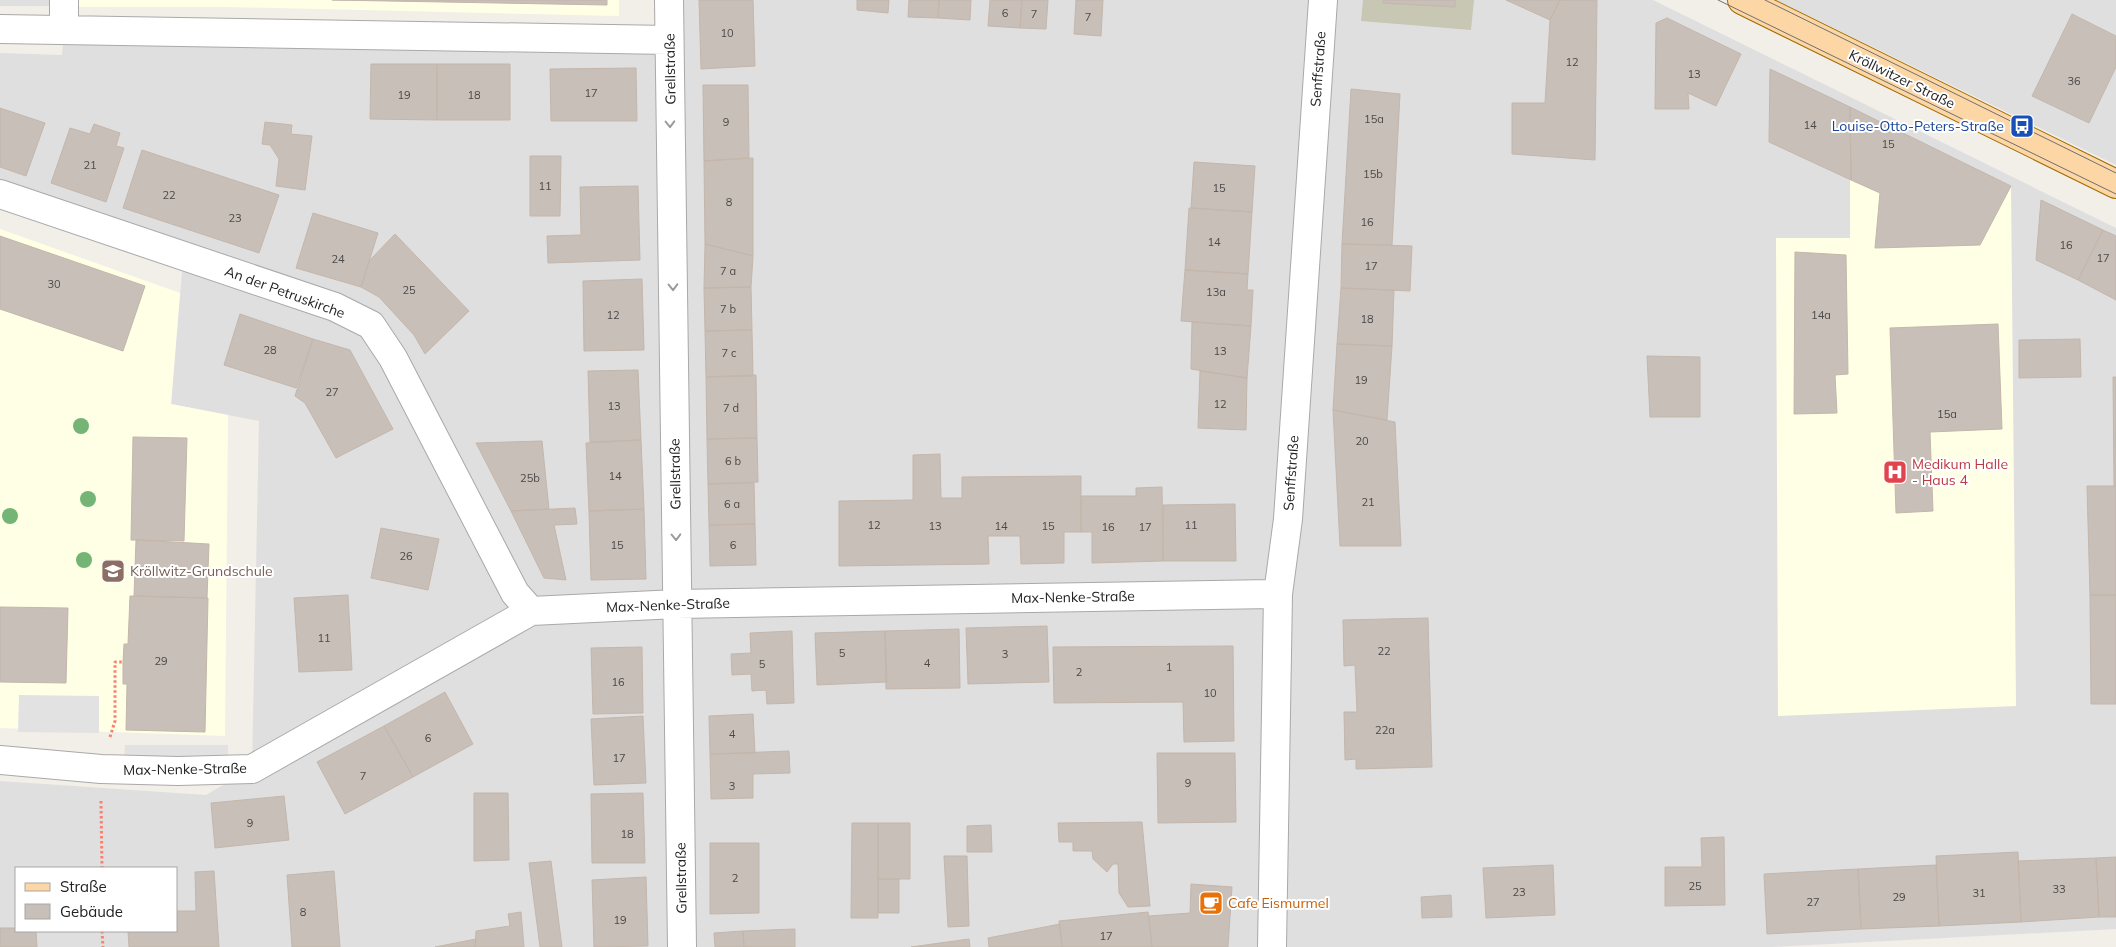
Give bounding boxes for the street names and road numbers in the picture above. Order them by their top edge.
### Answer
street label: Senffstraße [1306,31,1330,107]
street label: Grellstraße [660,33,680,105]
street label: Kröllwitzer Straße [1846,46,1958,112]
street label: An der Petruskirche [222,262,348,322]
street label: Senffstraße [1279,435,1303,511]
street label: Grellstraße [665,438,685,510]
street label: Max-Nenke-Straße [1011,587,1135,607]
street label: Max-Nenke-Straße [606,594,730,616]
street label: Max-Nenke-Straße [123,759,247,779]
street label: Grellstraße [671,842,691,914]

